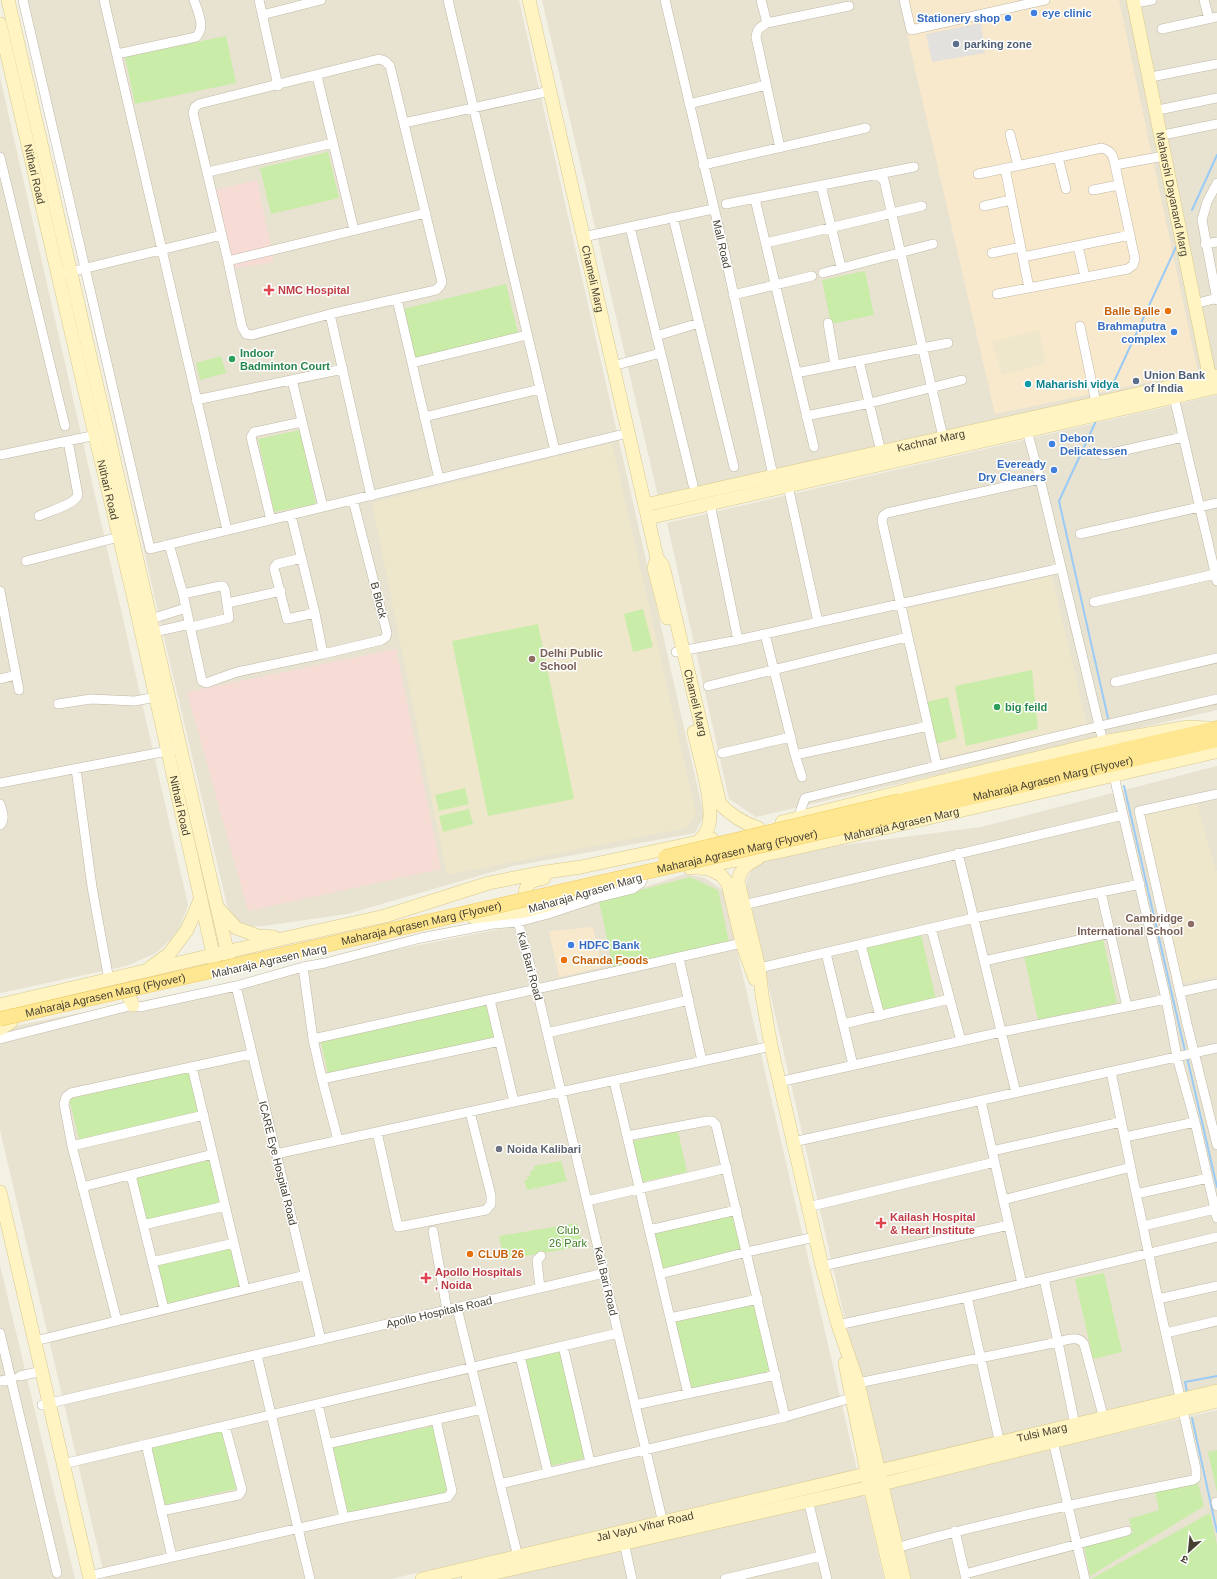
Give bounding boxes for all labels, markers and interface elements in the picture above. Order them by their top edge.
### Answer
place label: eye clinic [1042,7,1092,19]
marker: eye clinic [1029,8,1039,18]
place label: Stationery shop [917,12,1000,24]
marker: Stationery shop [1003,13,1013,23]
place label: parking zone [964,38,1032,50]
marker: parking zone [951,39,961,49]
street label: Maharshi Dayanand Marg [1154,131,1191,257]
street label: Nithari Road [22,143,47,205]
street label: Mall Road [711,219,733,269]
street label: Chameli Marg [579,244,606,314]
marker: NMC Hospital [263,284,275,296]
place label: NMC Hospital [278,284,350,296]
place label: Balle Balle [1104,305,1160,317]
marker: Balle Balle [1163,306,1173,316]
place label: Brahmaputra complex [1098,320,1167,345]
marker: Brahmaputra complex [1169,327,1179,337]
place label: Indoor Badminton Court [240,347,330,372]
marker: Indoor Badminton Court [227,354,237,364]
place label: Union Bank of India [1144,369,1206,394]
marker: Union Bank of India [1131,376,1141,386]
place label: Maharishi vidya [1036,378,1119,390]
marker: Maharishi vidya [1023,379,1033,389]
street label: Kachnar Marg [896,427,966,454]
place label: Debon Delicatessen [1060,432,1128,457]
marker: Debon Delicatessen [1047,439,1057,449]
street label: Nithari Road [95,458,121,521]
place label: Eveready Dry Cleaners [978,458,1047,483]
marker: Eveready Dry Cleaners [1049,465,1059,475]
street label: B Block [369,580,389,620]
place label: Delhi Public School [540,647,603,672]
marker: Delhi Public School [527,654,537,664]
street label: Chameli Marg [682,668,710,737]
place label: big feild [1005,701,1047,713]
marker: big feild [992,702,1002,712]
street label: Maharaja Agrasen Marg (Flyover) [972,754,1134,803]
street label: Nithari Road [167,774,192,837]
street label: Maharaja Agrasen Marg [843,805,960,843]
street label: Maharaja Agrasen Marg (Flyover) [656,827,818,875]
street label: Maharaja Agrasen Marg [527,871,643,915]
street label: Maharaja Agrasen Marg (Flyover) [340,899,503,947]
place label: Cambridge International School [1077,912,1183,937]
marker: Cambridge International School [1186,919,1196,929]
street label: Kali Bari Road [515,930,545,1002]
place label: HDFC Bank [579,939,640,951]
marker: HDFC Bank [566,940,576,950]
street label: Maharaja Agrasen Marg [210,942,328,980]
place label: Chanda Foods [572,954,648,966]
marker: Chanda Foods [559,955,569,965]
street label: Maharaja Agrasen Marg (Flyover) [24,971,187,1019]
street label: ICARE Eye Hospital Road [257,1100,299,1226]
place label: Noida Kalibari [507,1143,581,1155]
marker: Noida Kalibari [494,1144,504,1154]
place label: Kailash Hospital & Heart Institute [890,1211,976,1236]
marker: Kailash Hospital & Heart Institute [875,1217,887,1229]
park label: Club 26 Park [549,1224,587,1249]
street label: Kali Bari Road [592,1245,620,1317]
place label: CLUB 26 [478,1248,524,1260]
marker: CLUB 26 [465,1249,475,1259]
place label: Apollo Hospitals , Noida [435,1266,522,1291]
marker: Apollo Hospitals , Noida [420,1272,432,1284]
street label: Apollo Hospitals Road [385,1294,493,1330]
street label: Tulsi Marg [1016,1421,1068,1444]
street label: Jal Vayu Vihar Road [595,1509,695,1544]
north arrow [1169,1531,1209,1571]
text: उ [1178,1553,1190,1567]

